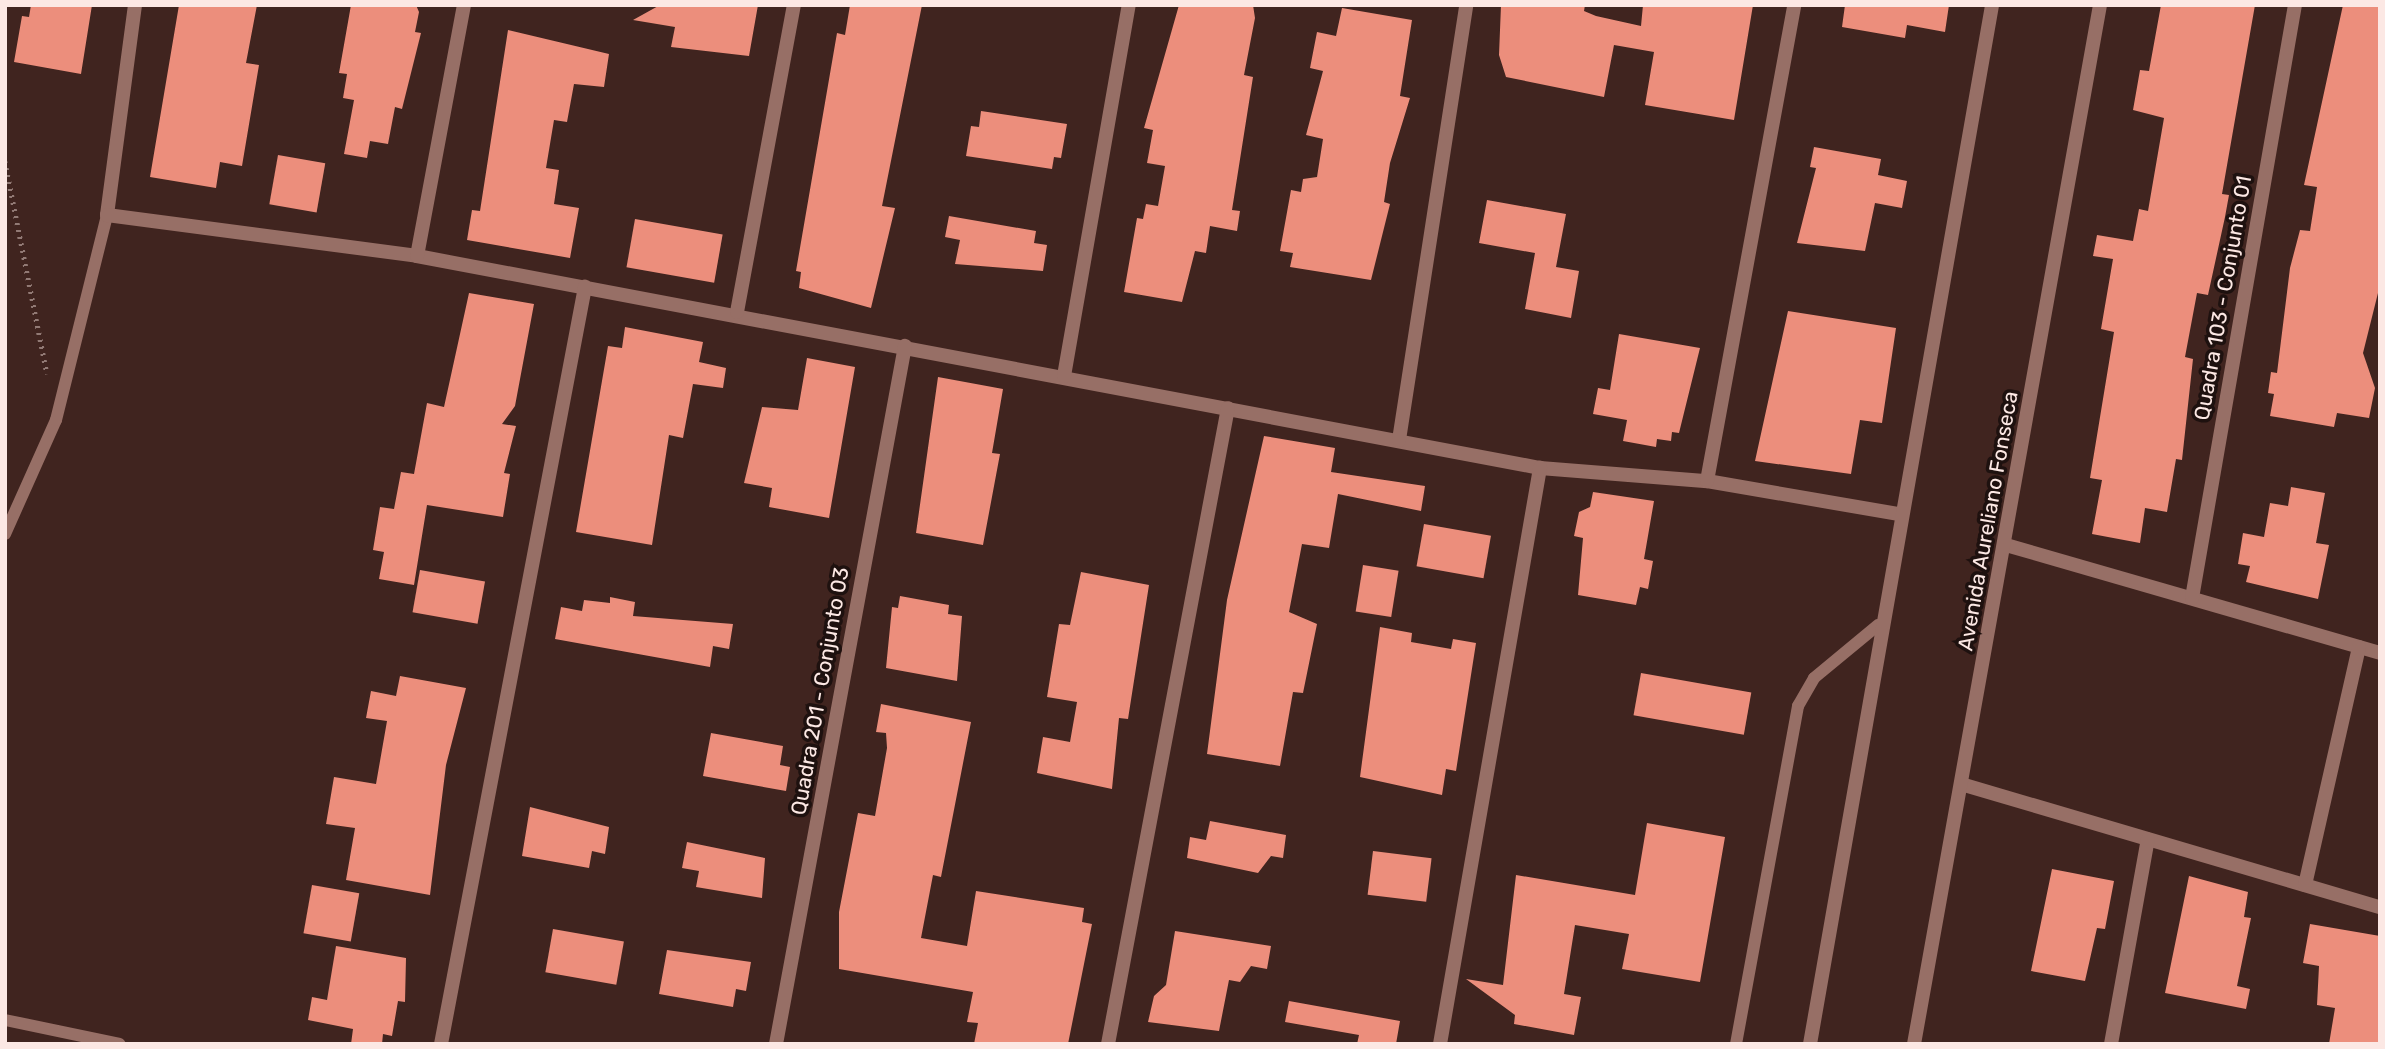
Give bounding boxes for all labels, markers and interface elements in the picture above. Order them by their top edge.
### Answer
street label: Quadra 103 - Conjunto 01 [2189,174,2257,422]
street label: Avenida Aureliano Fonseca [1953,389,2023,653]
street label: Quadra 201 - Conjunto 03 [786,565,854,817]

